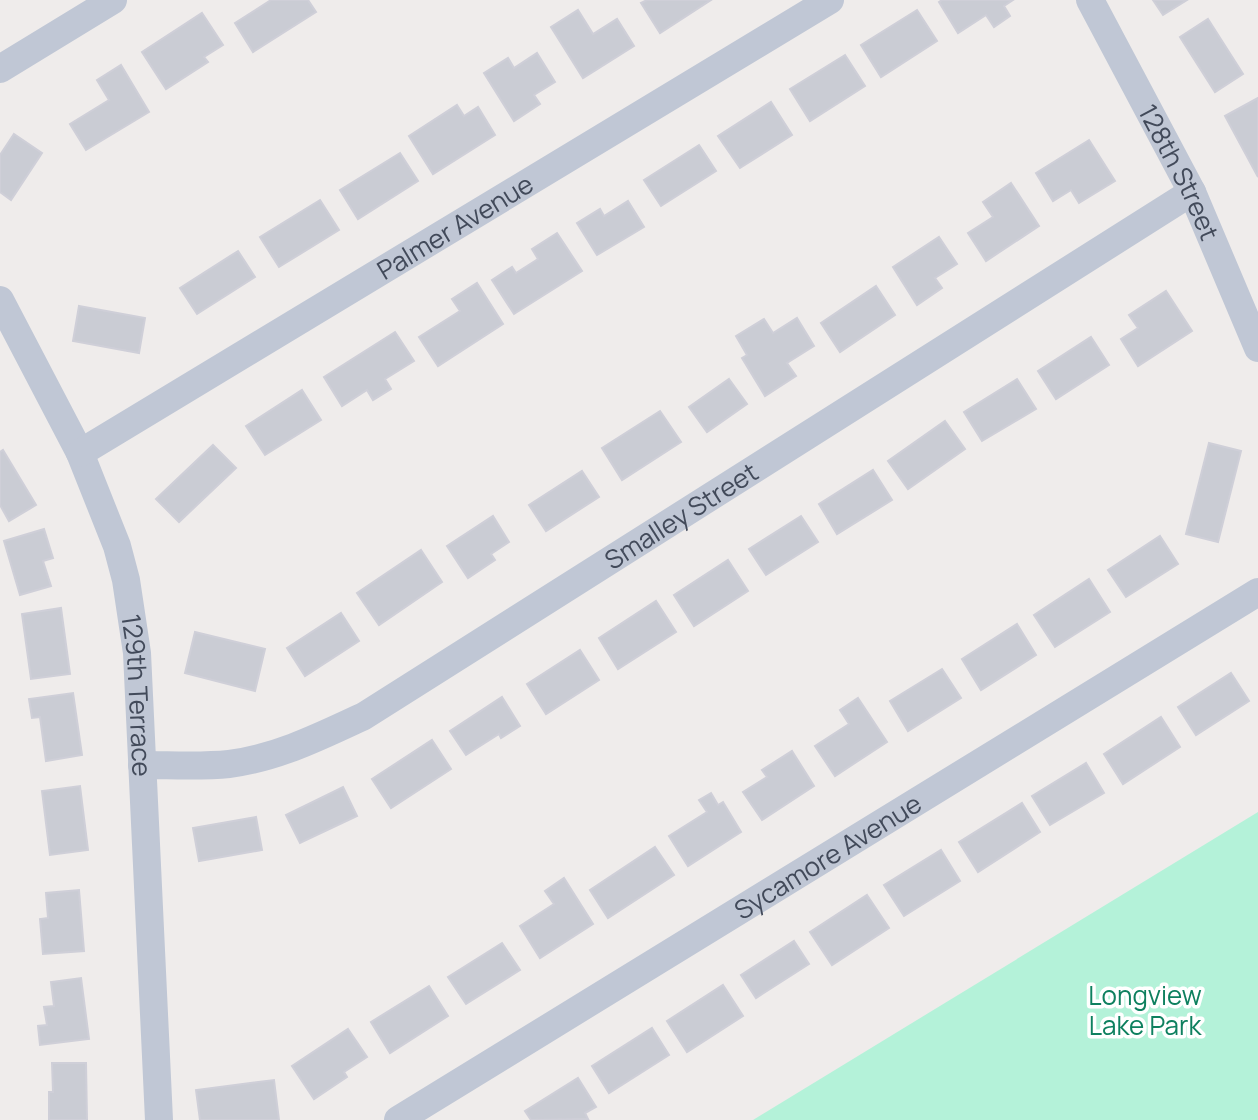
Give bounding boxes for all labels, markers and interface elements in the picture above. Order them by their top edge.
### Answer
street label: 128th Street [1131,98,1228,245]
street label: Palmer Avenue [370,166,540,288]
street label: Smalley Street [597,453,764,577]
street label: 129th Terrace [113,612,161,777]
street label: Sycamore Avenue [727,785,928,928]
park label: Longview Lake Park [1088,977,1202,1043]

